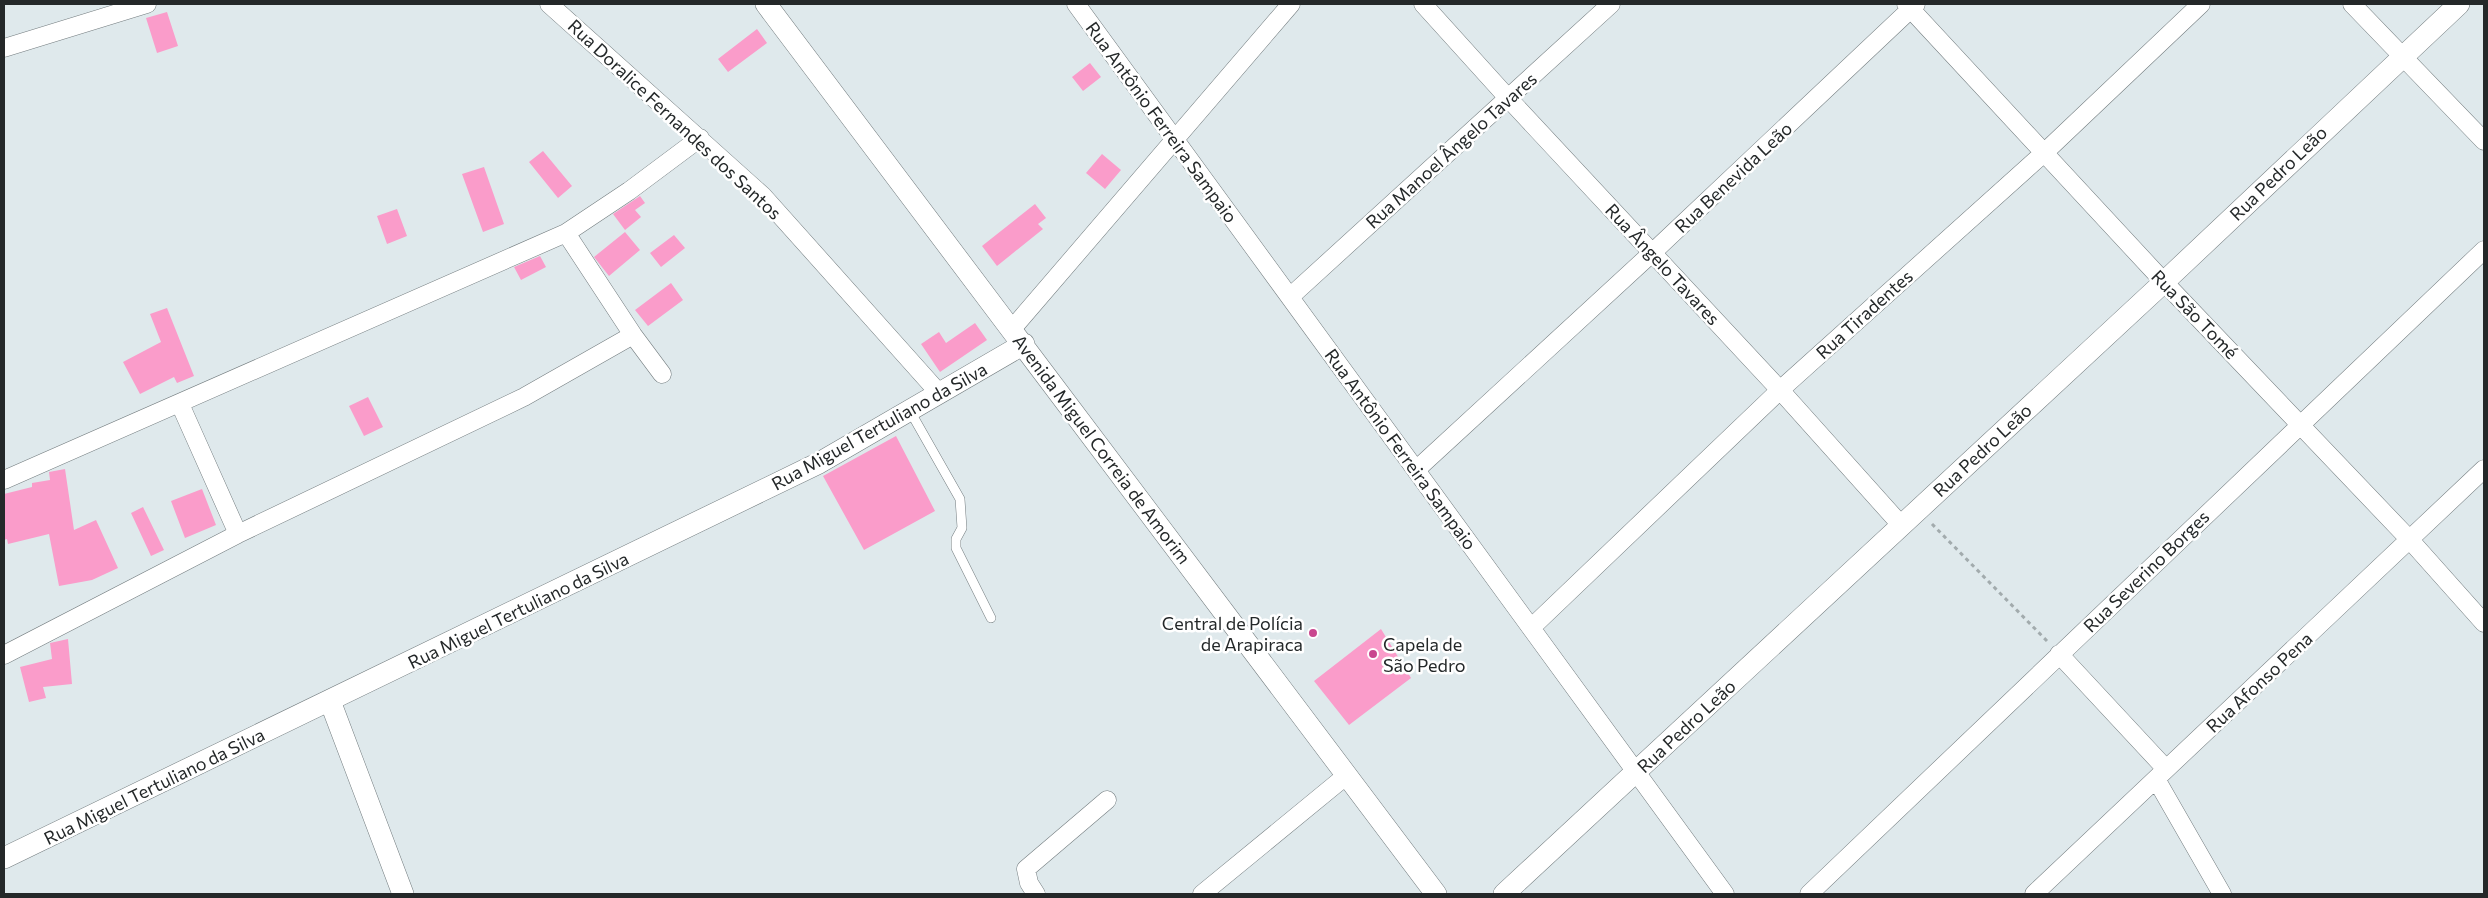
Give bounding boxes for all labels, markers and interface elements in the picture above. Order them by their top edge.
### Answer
street label: Rua Doralice Fernandes dos Santos [564,14,786,224]
street label: Rua Antônio Ferreira Sampaio [1082,17,1242,227]
street label: Rua Manoel Ângelo Tavares [1361,67,1541,233]
street label: Rua Benevida Leão [1670,117,1796,237]
street label: Rua Pedro Leão [2225,121,2331,225]
street label: Rua Ângelo Tavares [1601,199,1725,329]
street label: Rua Tiradentes [1811,265,1917,363]
street label: Rua São Tomé [2147,265,2243,363]
street label: Avenida Miguel Correia de Amorim [1009,330,1195,568]
street label: Rua Antônio Ferreira Sampaio [1321,344,1481,554]
street label: Rua Miguel Tertuliano da Silva [767,357,991,495]
street label: Rua Pedro Leão [1928,399,2036,501]
street label: Rua Severino Borges [2079,505,2213,637]
street label: Rua Miguel Tertuliano da Silva [404,547,632,673]
place label: Central de Polícia de Arapiraca [1162,612,1303,655]
marker: Central de Polícia de Arapiraca [1307,627,1319,639]
street label: Rua Afonso Pena [2201,627,2317,737]
place label: Capela de São Pedro [1383,633,1466,676]
marker: Capela de São Pedro [1367,648,1379,660]
street label: Rua Pedro Leão [1632,675,1740,777]
street label: Rua Miguel Tertuliano da Silva [40,723,268,849]

